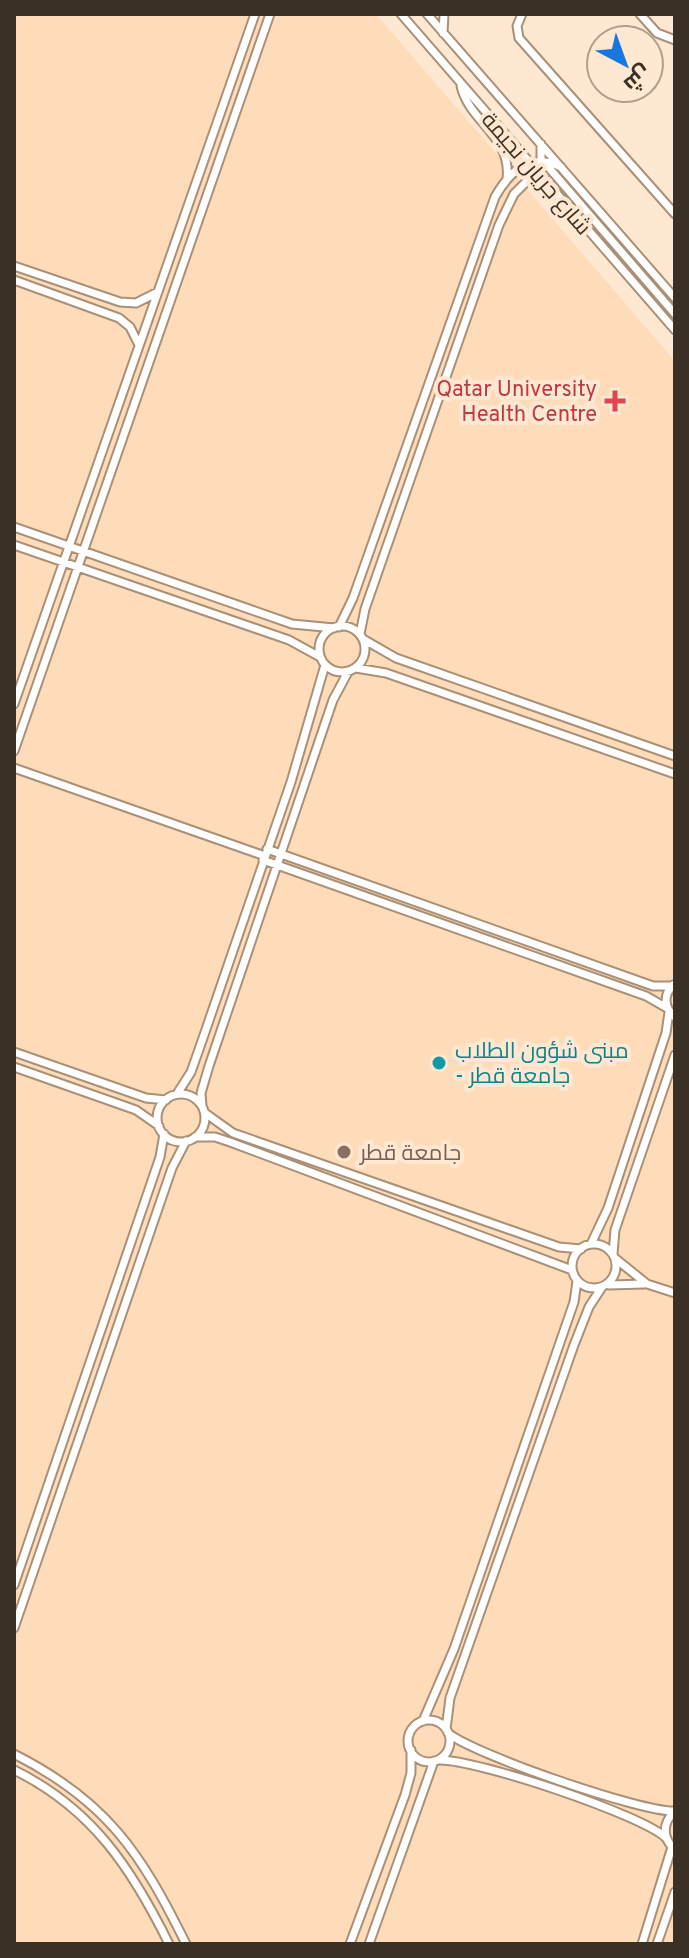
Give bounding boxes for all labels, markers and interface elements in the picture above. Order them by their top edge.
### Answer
north arrow [585,24,665,104]
text: ش [617,58,656,97]
street label: شارع جريان نجيمة [475,108,596,242]
place label: Qatar University Health Centre [436,377,597,429]
marker: Qatar University Health Centre [604,390,626,412]
place label: مبنى شؤون الطلاب - جامعة قطر [455,1039,629,1091]
marker: مبنى شؤون الطلاب - جامعة قطر [430,1054,448,1072]
place label: جامعة قطر [358,1141,461,1168]
marker: جامعة قطر [335,1143,353,1161]

